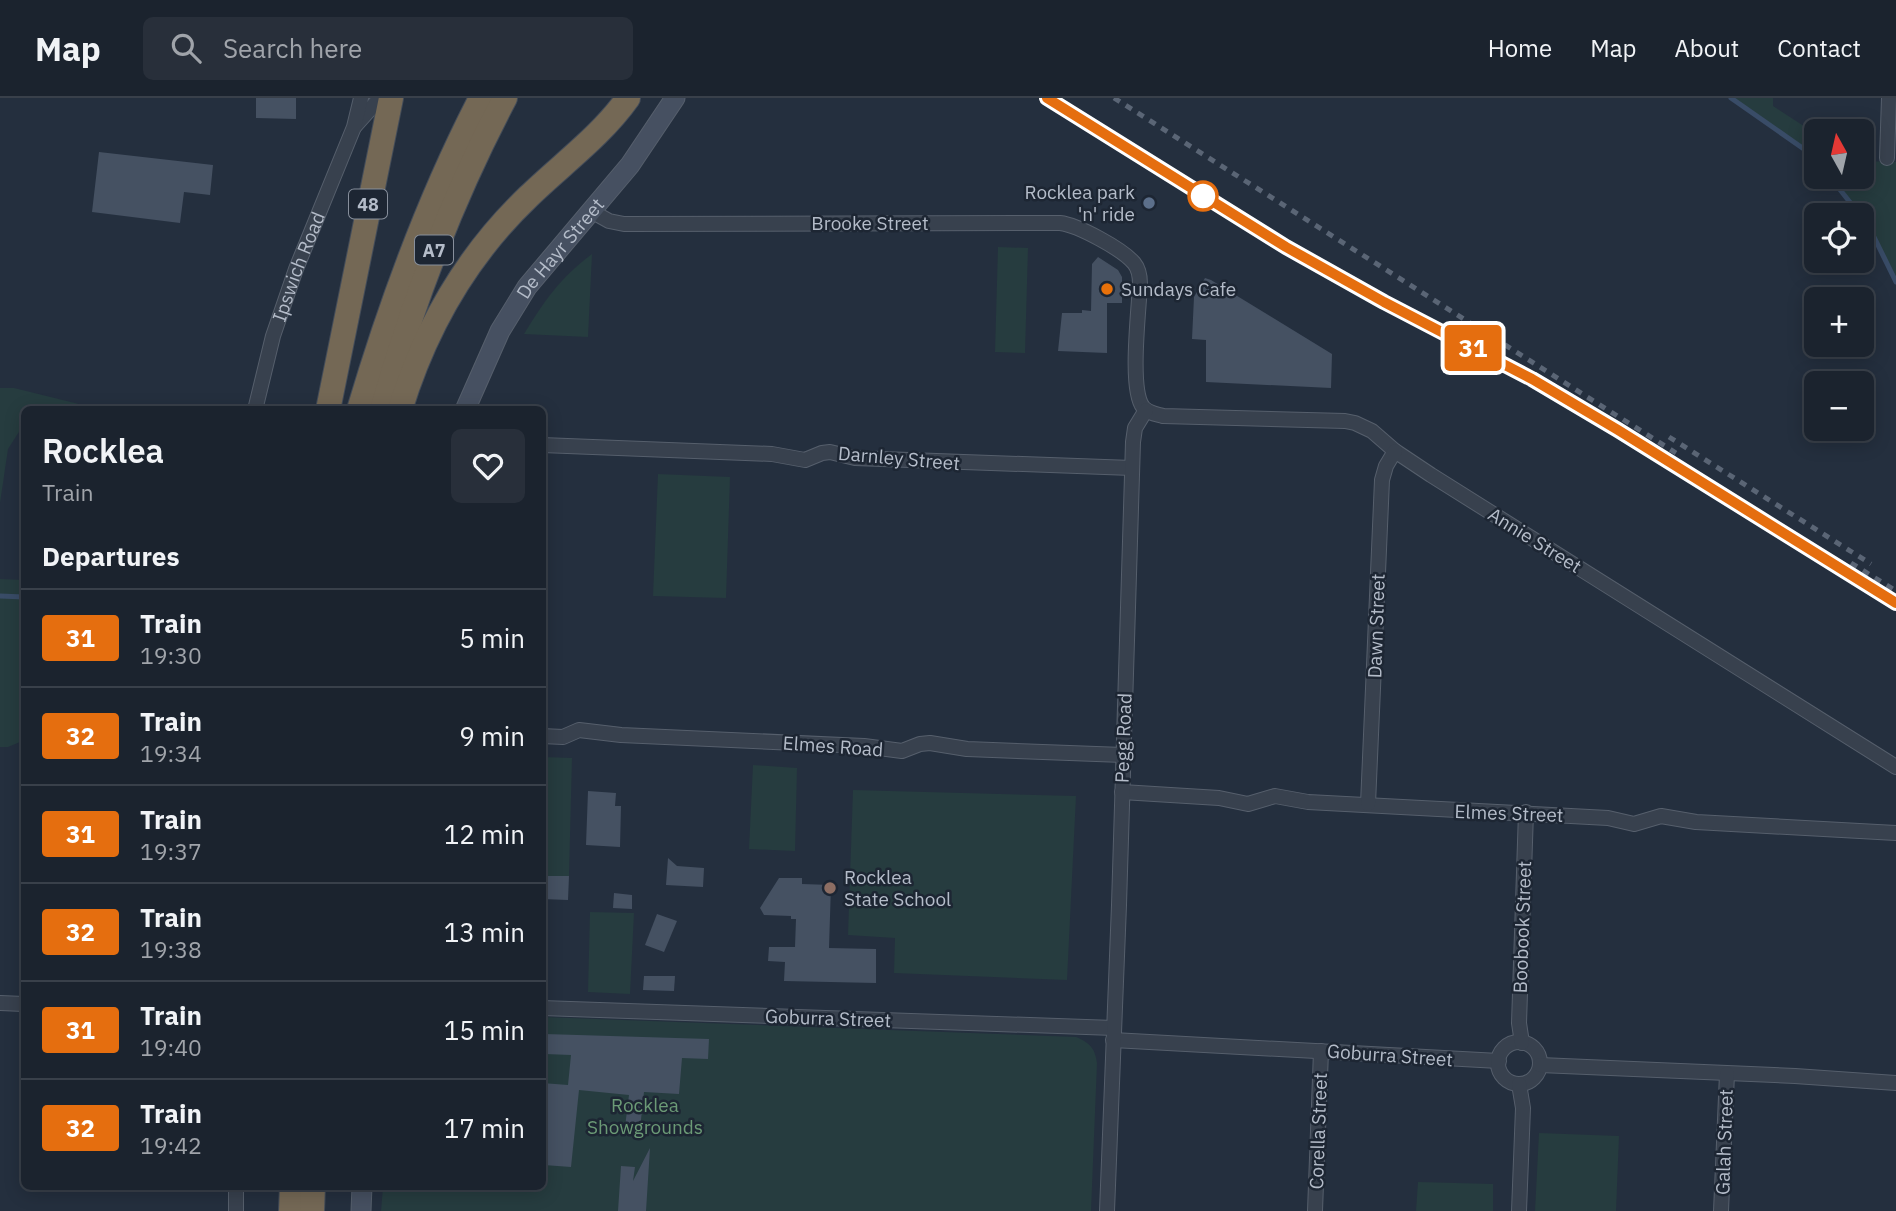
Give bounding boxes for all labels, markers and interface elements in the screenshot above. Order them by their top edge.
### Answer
search box [143,17,633,80]
text: Map [35,27,101,70]
icon: search [167,29,205,67]
text: Search here [223,31,362,65]
text: Home [1488,32,1552,64]
text: Map [1590,32,1636,64]
text: About [1674,32,1739,64]
text: Contact [1777,32,1861,64]
north arrow [1804,119,1874,189]
map controls [1804,119,1874,441]
place label: Rocklea park 'n' ride [1025,180,1135,226]
unlabelled marker [1188,181,1218,211]
road number: 48 [349,190,387,218]
street label: De Hayr Street [511,193,609,303]
marker: Rocklea park 'n' ride [1141,195,1157,211]
button: locate [1804,203,1874,273]
street label: Ipswich Road [267,208,330,325]
street label: Brooke Street [811,211,929,235]
road number: A7 [415,236,453,265]
place label: Sundays Cafe [1121,277,1236,301]
marker: Sundays Cafe [1099,281,1115,297]
button: + [1804,287,1874,357]
line badge: 31 [1442,325,1504,371]
text: 31 [1459,332,1487,364]
button: − [1804,371,1874,441]
text: Rocklea [42,429,164,472]
button: heart [451,429,525,503]
street label: Darnley Street [837,441,961,475]
text: Train [42,477,94,507]
street label: Annie Street [1484,502,1586,578]
text: Departures [42,539,180,573]
street label: Dawn Street [1362,573,1390,679]
text: Train [140,606,202,640]
text: 5 min [459,621,525,655]
text: 31 [66,622,95,654]
text: 19:30 [140,640,202,670]
street label: Pegg Road [1109,693,1137,783]
text: Train [140,704,202,738]
text: 9 min [459,719,525,753]
text: 32 [66,720,95,752]
street label: Elmes Road [782,731,884,761]
text: 19:34 [140,738,202,768]
street label: Elmes Street [1454,799,1564,827]
text: Train [140,802,202,836]
text: 12 min [444,817,525,851]
text: 31 [66,818,95,850]
text: 19:37 [140,836,202,866]
street label: Boobook Street [1508,860,1536,994]
place label: Rocklea State School [844,865,951,911]
marker: Rocklea State School [822,880,838,896]
text: Train [140,900,202,934]
text: 13 min [444,915,525,949]
text: 32 [66,916,95,948]
text: 19:38 [140,934,202,964]
text: Train [140,998,202,1032]
street label: Goburra Street [764,1004,892,1032]
text: 15 min [444,1013,525,1047]
text: 31 [66,1014,95,1046]
text: 19:40 [140,1032,202,1062]
street label: Goburra Street [1326,1039,1454,1071]
street label: Corella Street [1304,1072,1332,1190]
street label: Galah Street [1710,1089,1738,1195]
park label: Rocklea Showgrounds [587,1093,703,1139]
text: Train [140,1096,202,1130]
text: 17 min [444,1111,525,1145]
text: 32 [66,1112,95,1144]
text: 19:42 [140,1130,202,1160]

